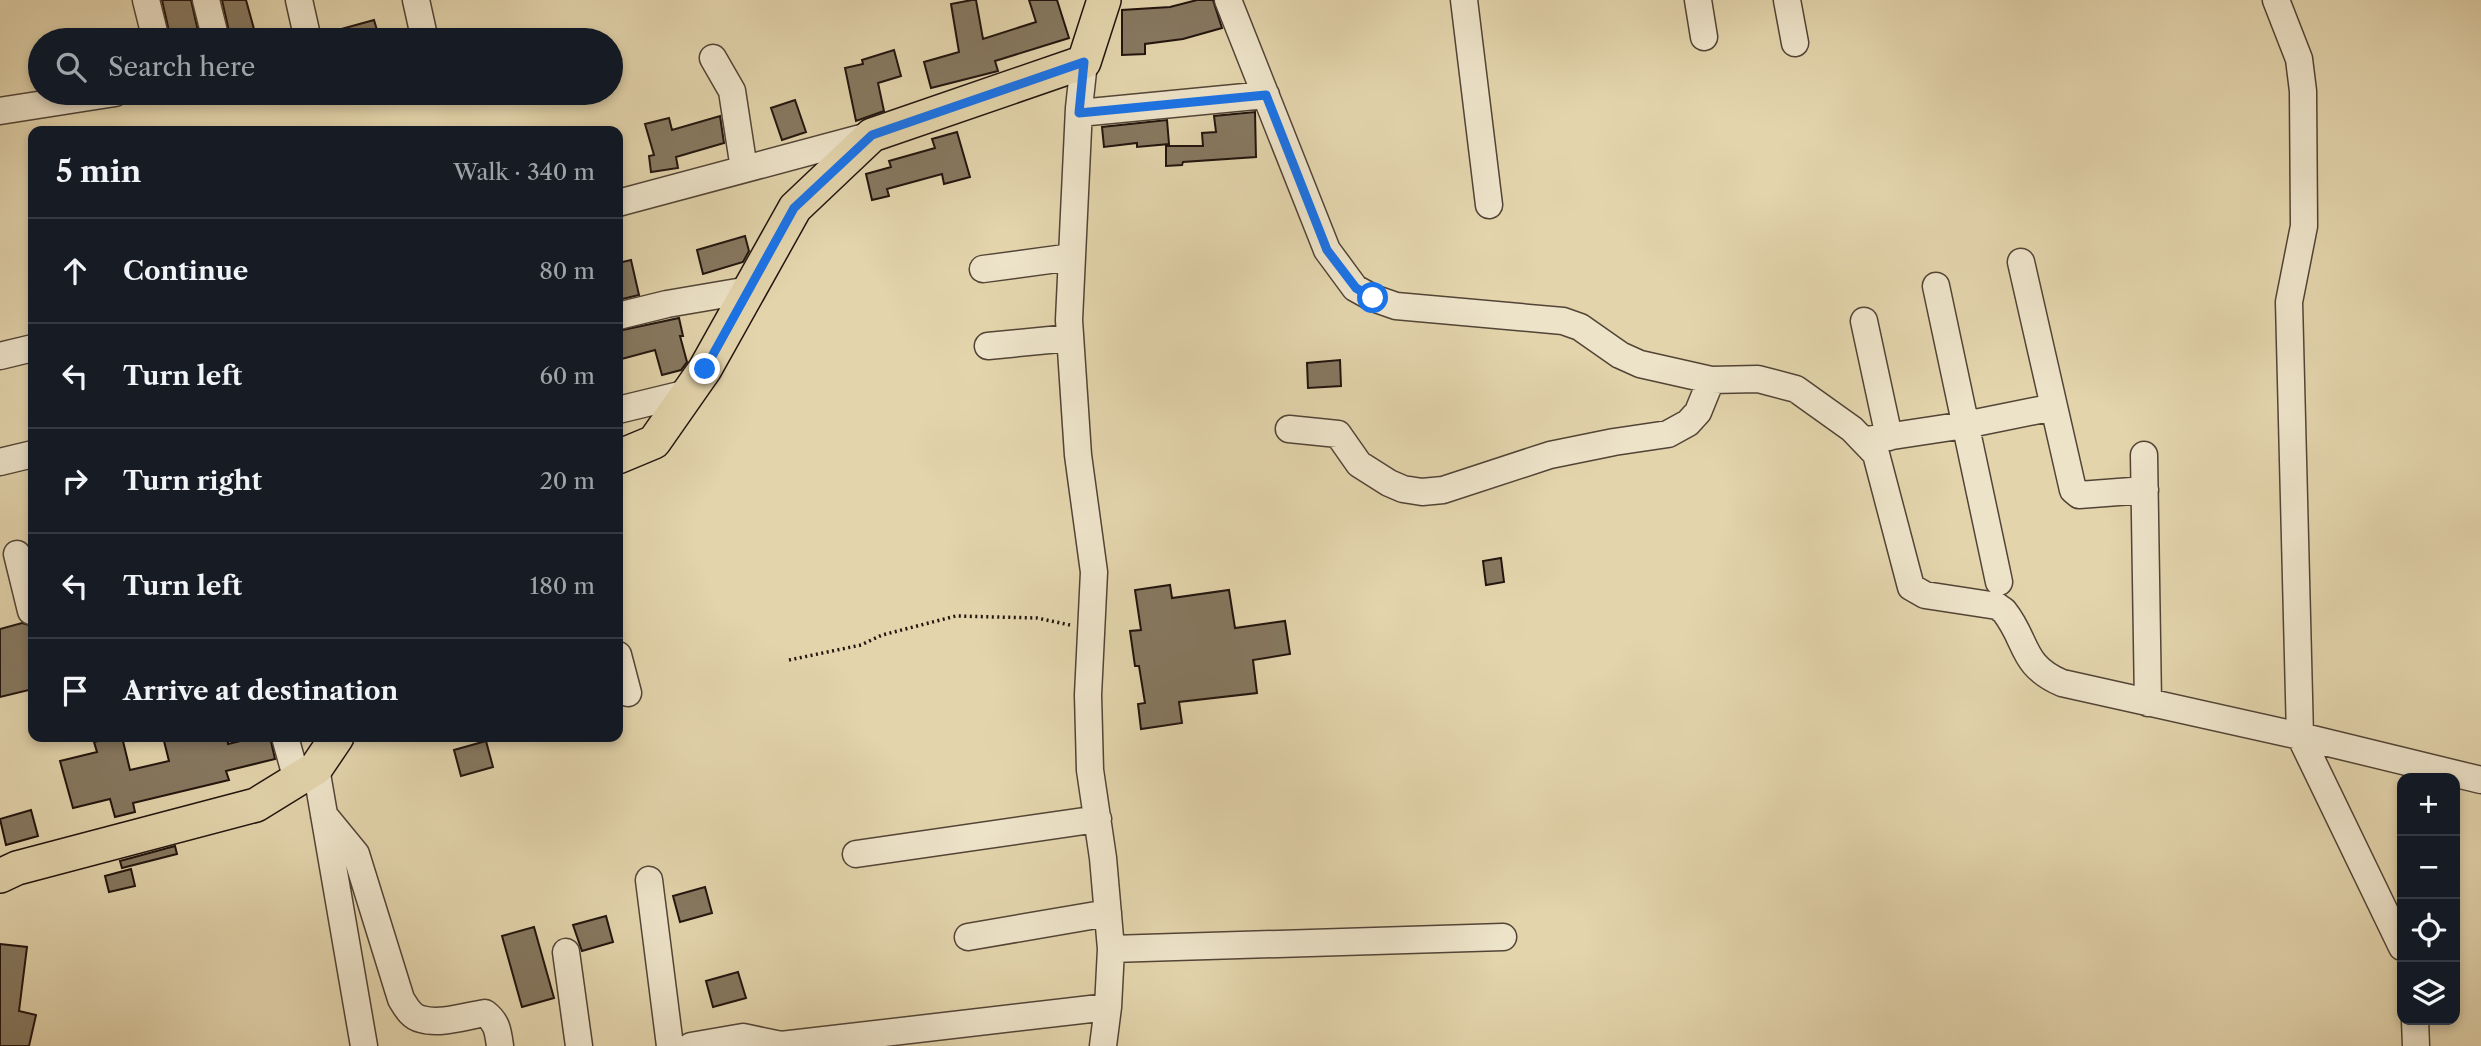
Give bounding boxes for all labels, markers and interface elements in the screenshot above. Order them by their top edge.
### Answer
search box [28,28,623,105]
icon: search [52,48,90,86]
text: Search here [108,51,255,83]
text: 5 min [56,153,141,190]
text: Walk · 340 m [453,158,595,186]
icon: ahead [56,252,94,290]
text: Continue [123,255,248,287]
text: 80 m [539,257,595,285]
route start [1357,282,1388,313]
route end [689,353,720,384]
icon: left [56,357,94,395]
text: Turn left [123,360,242,392]
text: 60 m [539,362,595,390]
icon: right [56,462,94,500]
text: Turn right [123,465,262,497]
text: 20 m [540,467,595,495]
icon: left [56,567,94,605]
text: Turn left [123,570,242,602]
text: 180 m [530,572,595,600]
icon: arrive [56,672,94,710]
text: Arrive at destination [123,675,398,707]
map controls [2397,773,2460,1025]
button: + [2397,773,2460,836]
button: − [2397,836,2460,899]
button: locate [2397,899,2460,962]
button: layers [2397,962,2460,1025]

